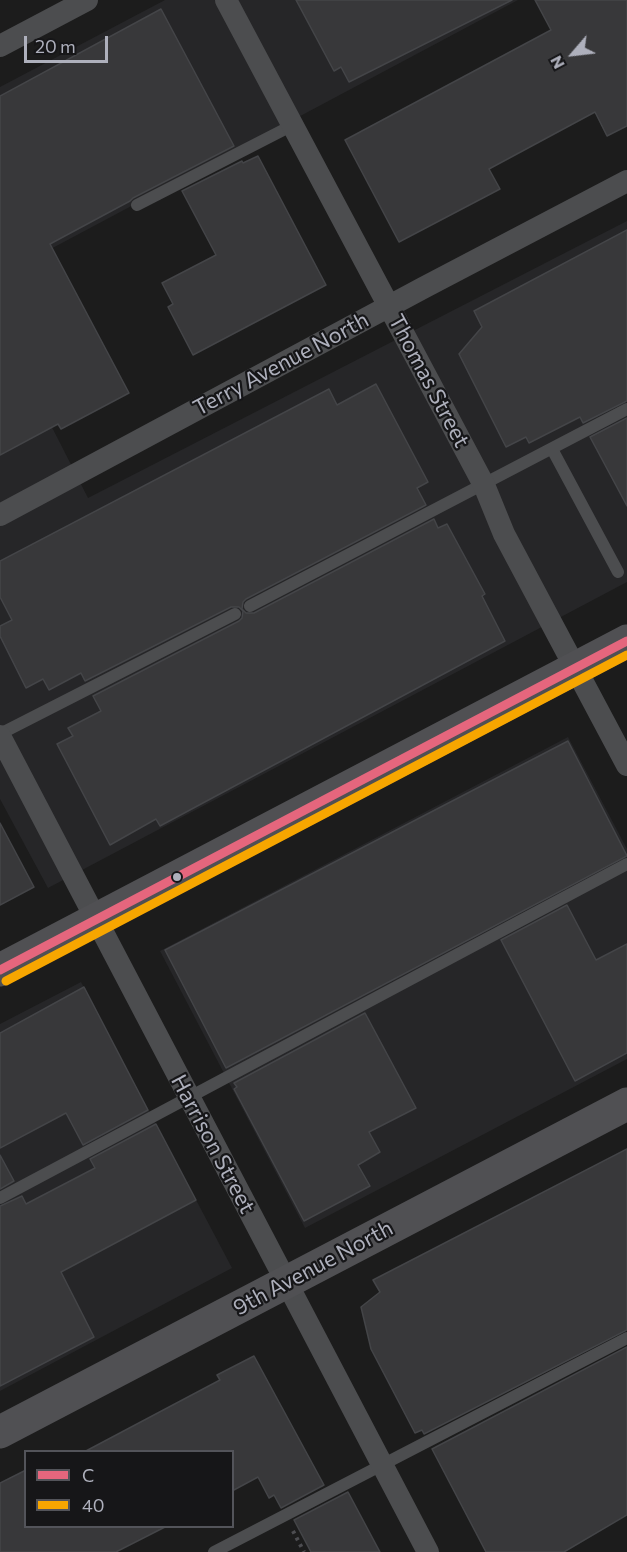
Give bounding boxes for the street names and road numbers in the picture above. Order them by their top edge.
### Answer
street label: Terry Avenue North [189,307,373,421]
street label: Thomas Street [383,310,475,452]
street label: Harrison Street [165,1070,261,1218]
street label: 9th Avenue North [229,1215,397,1321]

